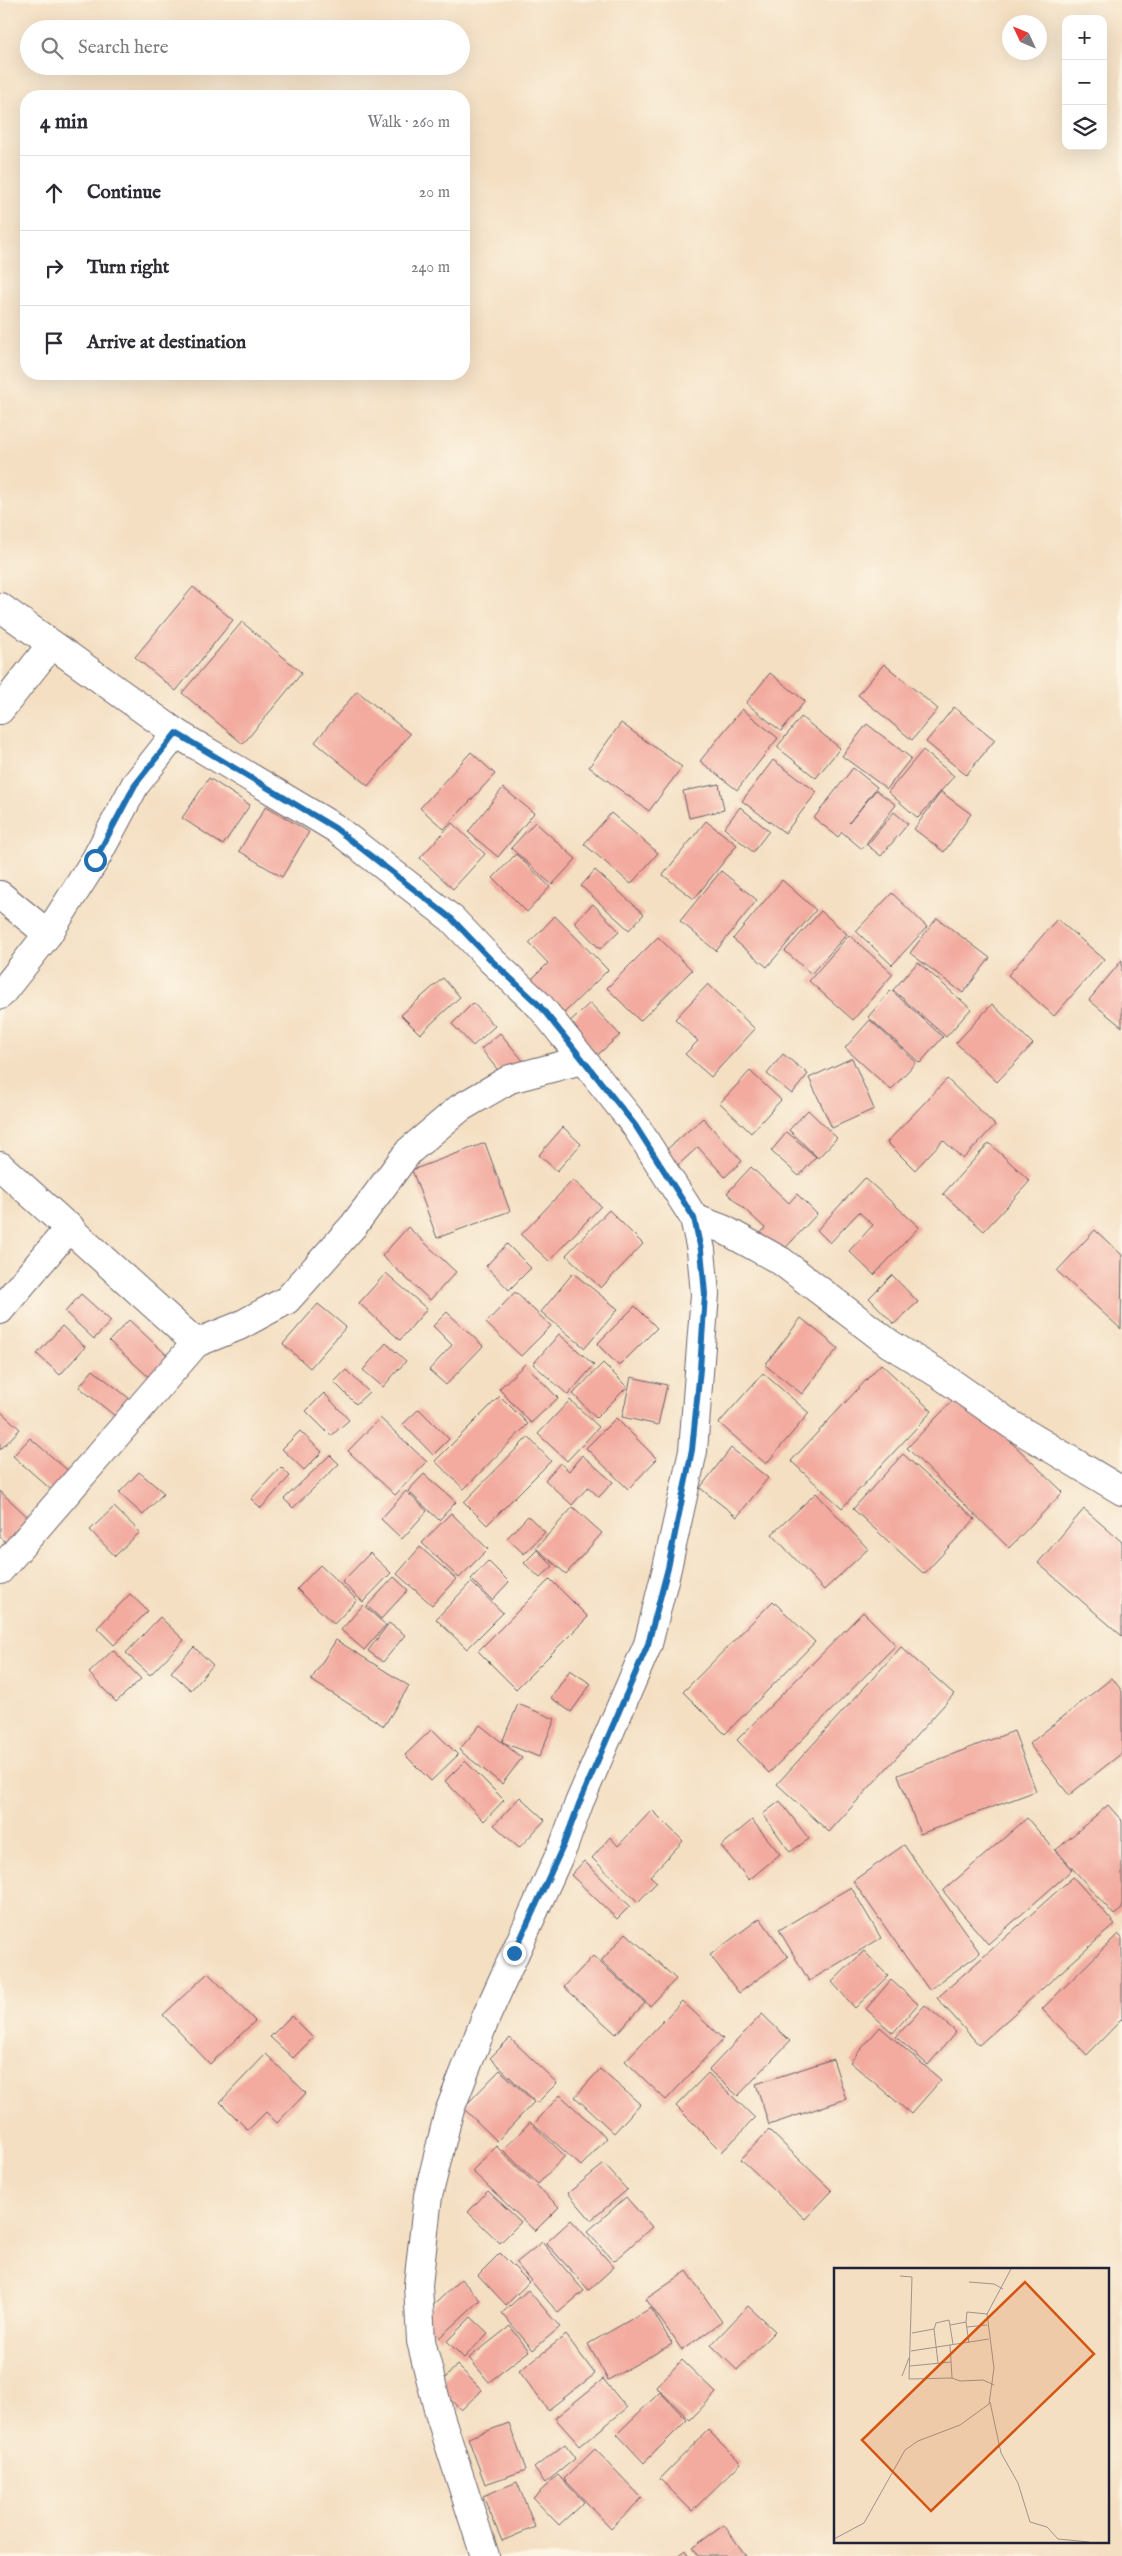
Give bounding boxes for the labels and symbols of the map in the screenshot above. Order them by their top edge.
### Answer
north arrow [1002,15,1047,60]
route start [84,849,107,872]
route end [503,1942,526,1965]
inset map [834,2268,1110,2544]

